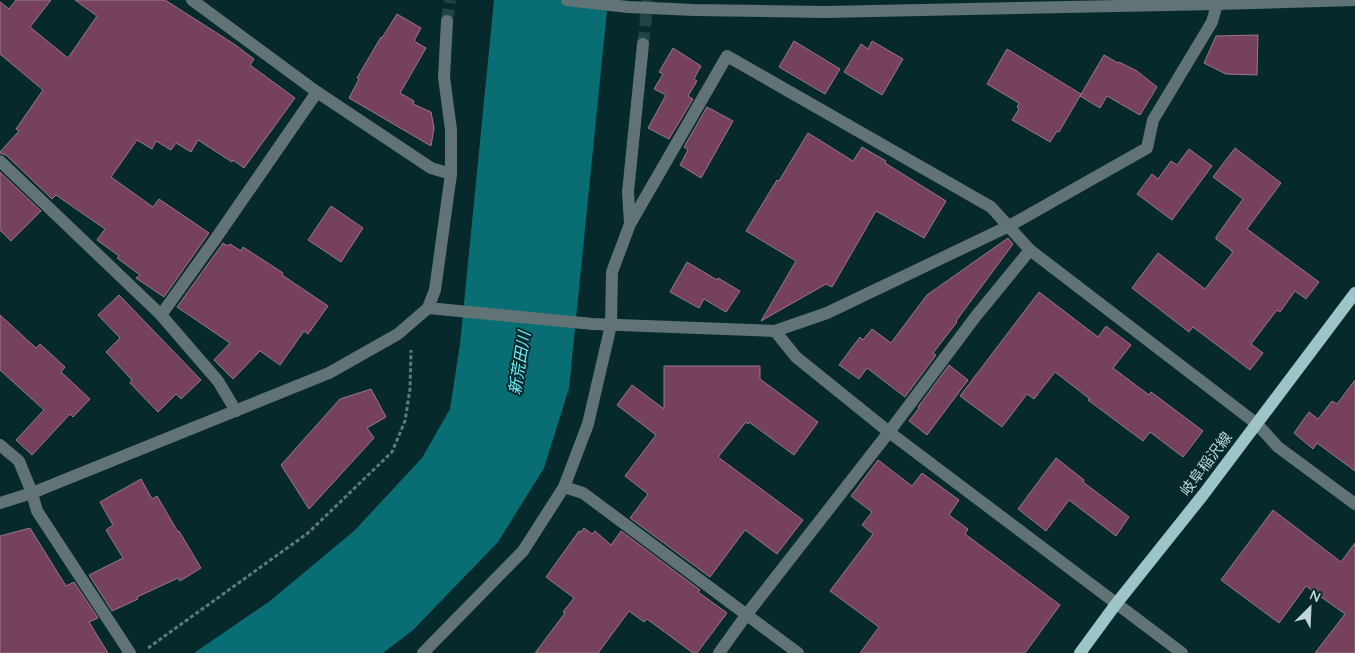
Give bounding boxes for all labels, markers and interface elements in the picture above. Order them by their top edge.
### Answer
water label: 新荒田川 [504,328,534,396]
street label: 岐阜稲沢線 [1175,428,1236,499]
north arrow [1285,583,1335,633]
text: N [1307,586,1324,606]

